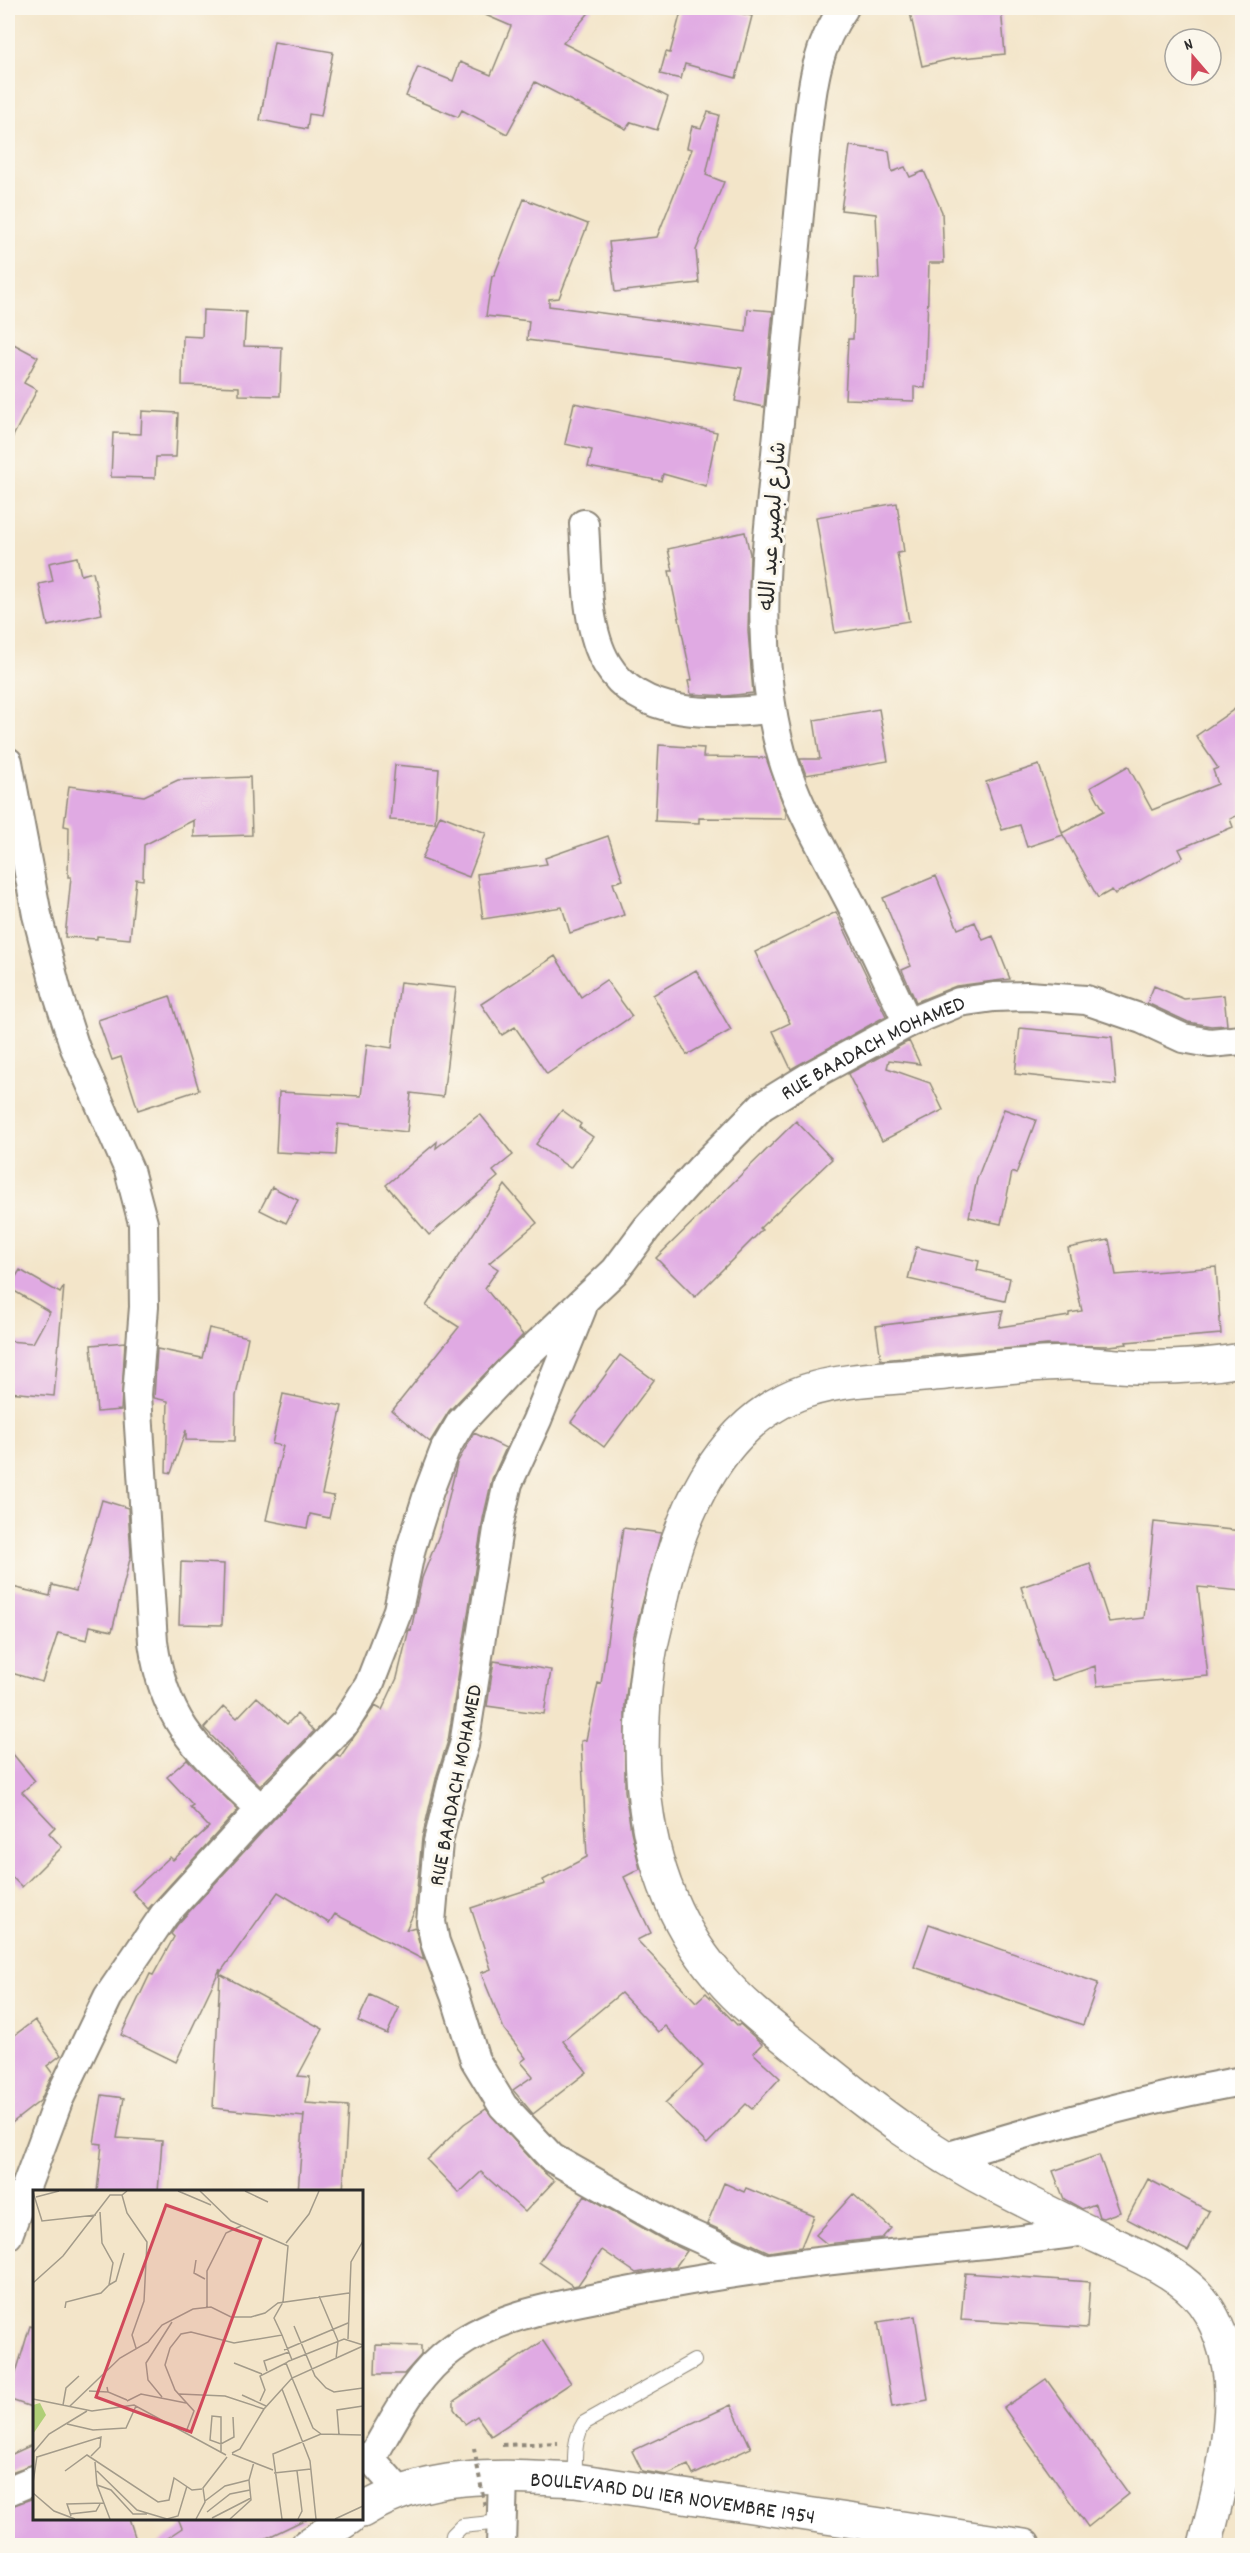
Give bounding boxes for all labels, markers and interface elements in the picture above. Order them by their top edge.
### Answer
north arrow [1163,27,1223,87]
text: N [1181,33,1196,57]
street label: شارع لبصير عبد الله [753,441,796,612]
street label: RUE BAADACH MOHAMED [776,989,970,1110]
street label: RUE BAADACH MOHAMED [423,1682,492,1889]
inset map [33,2190,363,2520]
street label: BOULEVARD DU 1ER NOVEMBRE 1954 [530,2466,817,2534]

